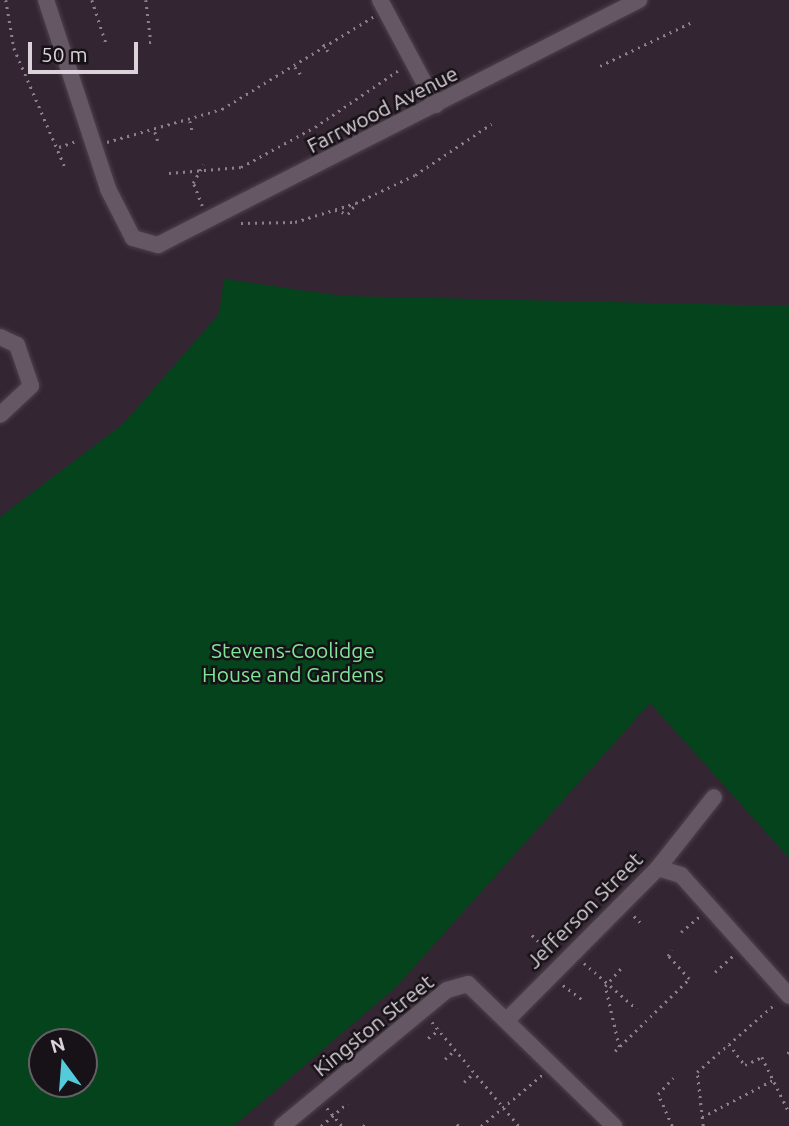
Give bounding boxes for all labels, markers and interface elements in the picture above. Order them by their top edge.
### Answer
scale bar [32,28,142,72]
text: 50 m [41,42,88,66]
street label: Farrwood Avenue [302,60,462,158]
park label: Stevens-Coolidge House and Gardens [202,637,384,687]
street label: Jefferson Street [521,847,647,973]
street label: Kingston Street [308,969,438,1081]
north arrow [28,1028,98,1098]
text: N [48,1032,68,1057]

